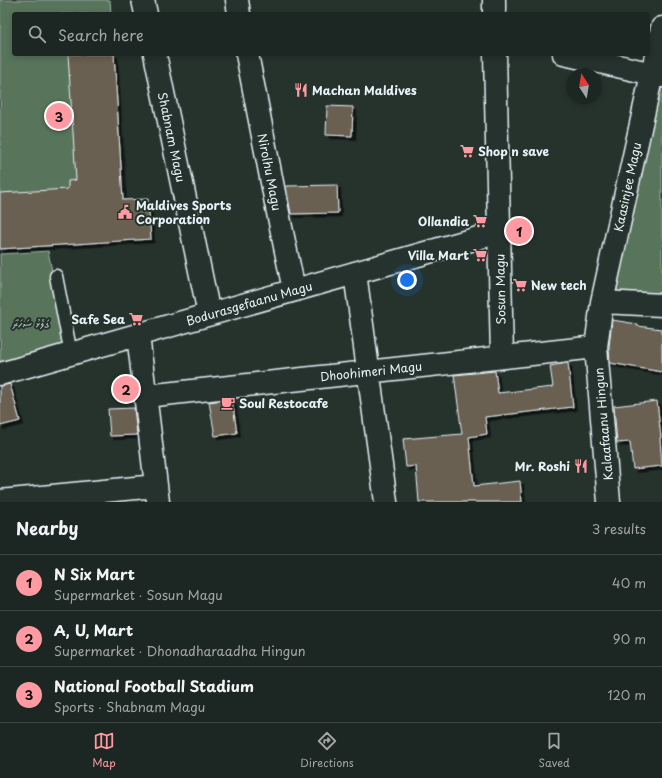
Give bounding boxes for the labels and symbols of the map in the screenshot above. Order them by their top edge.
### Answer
north arrow [566,68,602,104]
place label: Machan Maldives [312,81,417,99]
restaurant icon: Machan Maldives [293,82,309,98]
street label: Shabnam Magu [154,90,190,184]
pin: 3 [46,101,72,131]
street label: Nirolhu Magu [254,132,286,212]
street label: Kaasinjee Magu [609,141,645,233]
place label: Shop n save [478,142,550,160]
supermarket icon: Shop n save [459,143,475,159]
place label: Maldives Sports Corporation [136,196,232,228]
public building icon: Maldives Sports Corporation [117,204,133,220]
place label: Ollandia [418,212,470,230]
supermarket icon: Ollandia [472,213,488,229]
pin: 1 [506,216,532,246]
place label: Villa Mart [408,246,469,264]
supermarket icon: Villa Mart [472,247,488,263]
street label: Sosun Magu [490,254,510,324]
your location [397,270,417,290]
street label: Bodurasgefaanu Magu [184,276,314,330]
place label: New tech [531,276,587,294]
supermarket icon: New tech [512,277,528,293]
place label: Safe Sea [71,310,125,328]
supermarket icon: Safe Sea [128,311,144,327]
park label: ގަލޮޅު ސަހަރާ [11,314,50,332]
street label: Dhoohimeri Magu [319,357,423,385]
street label: Kalaafaanu Hingun [589,367,617,481]
pin: 2 [113,374,139,404]
place label: Soul Restocafe [239,394,329,412]
cafe icon: Soul Restocafe [220,395,236,411]
place label: Mr. Roshi [515,457,570,475]
restaurant icon: Mr. Roshi [573,458,589,474]

